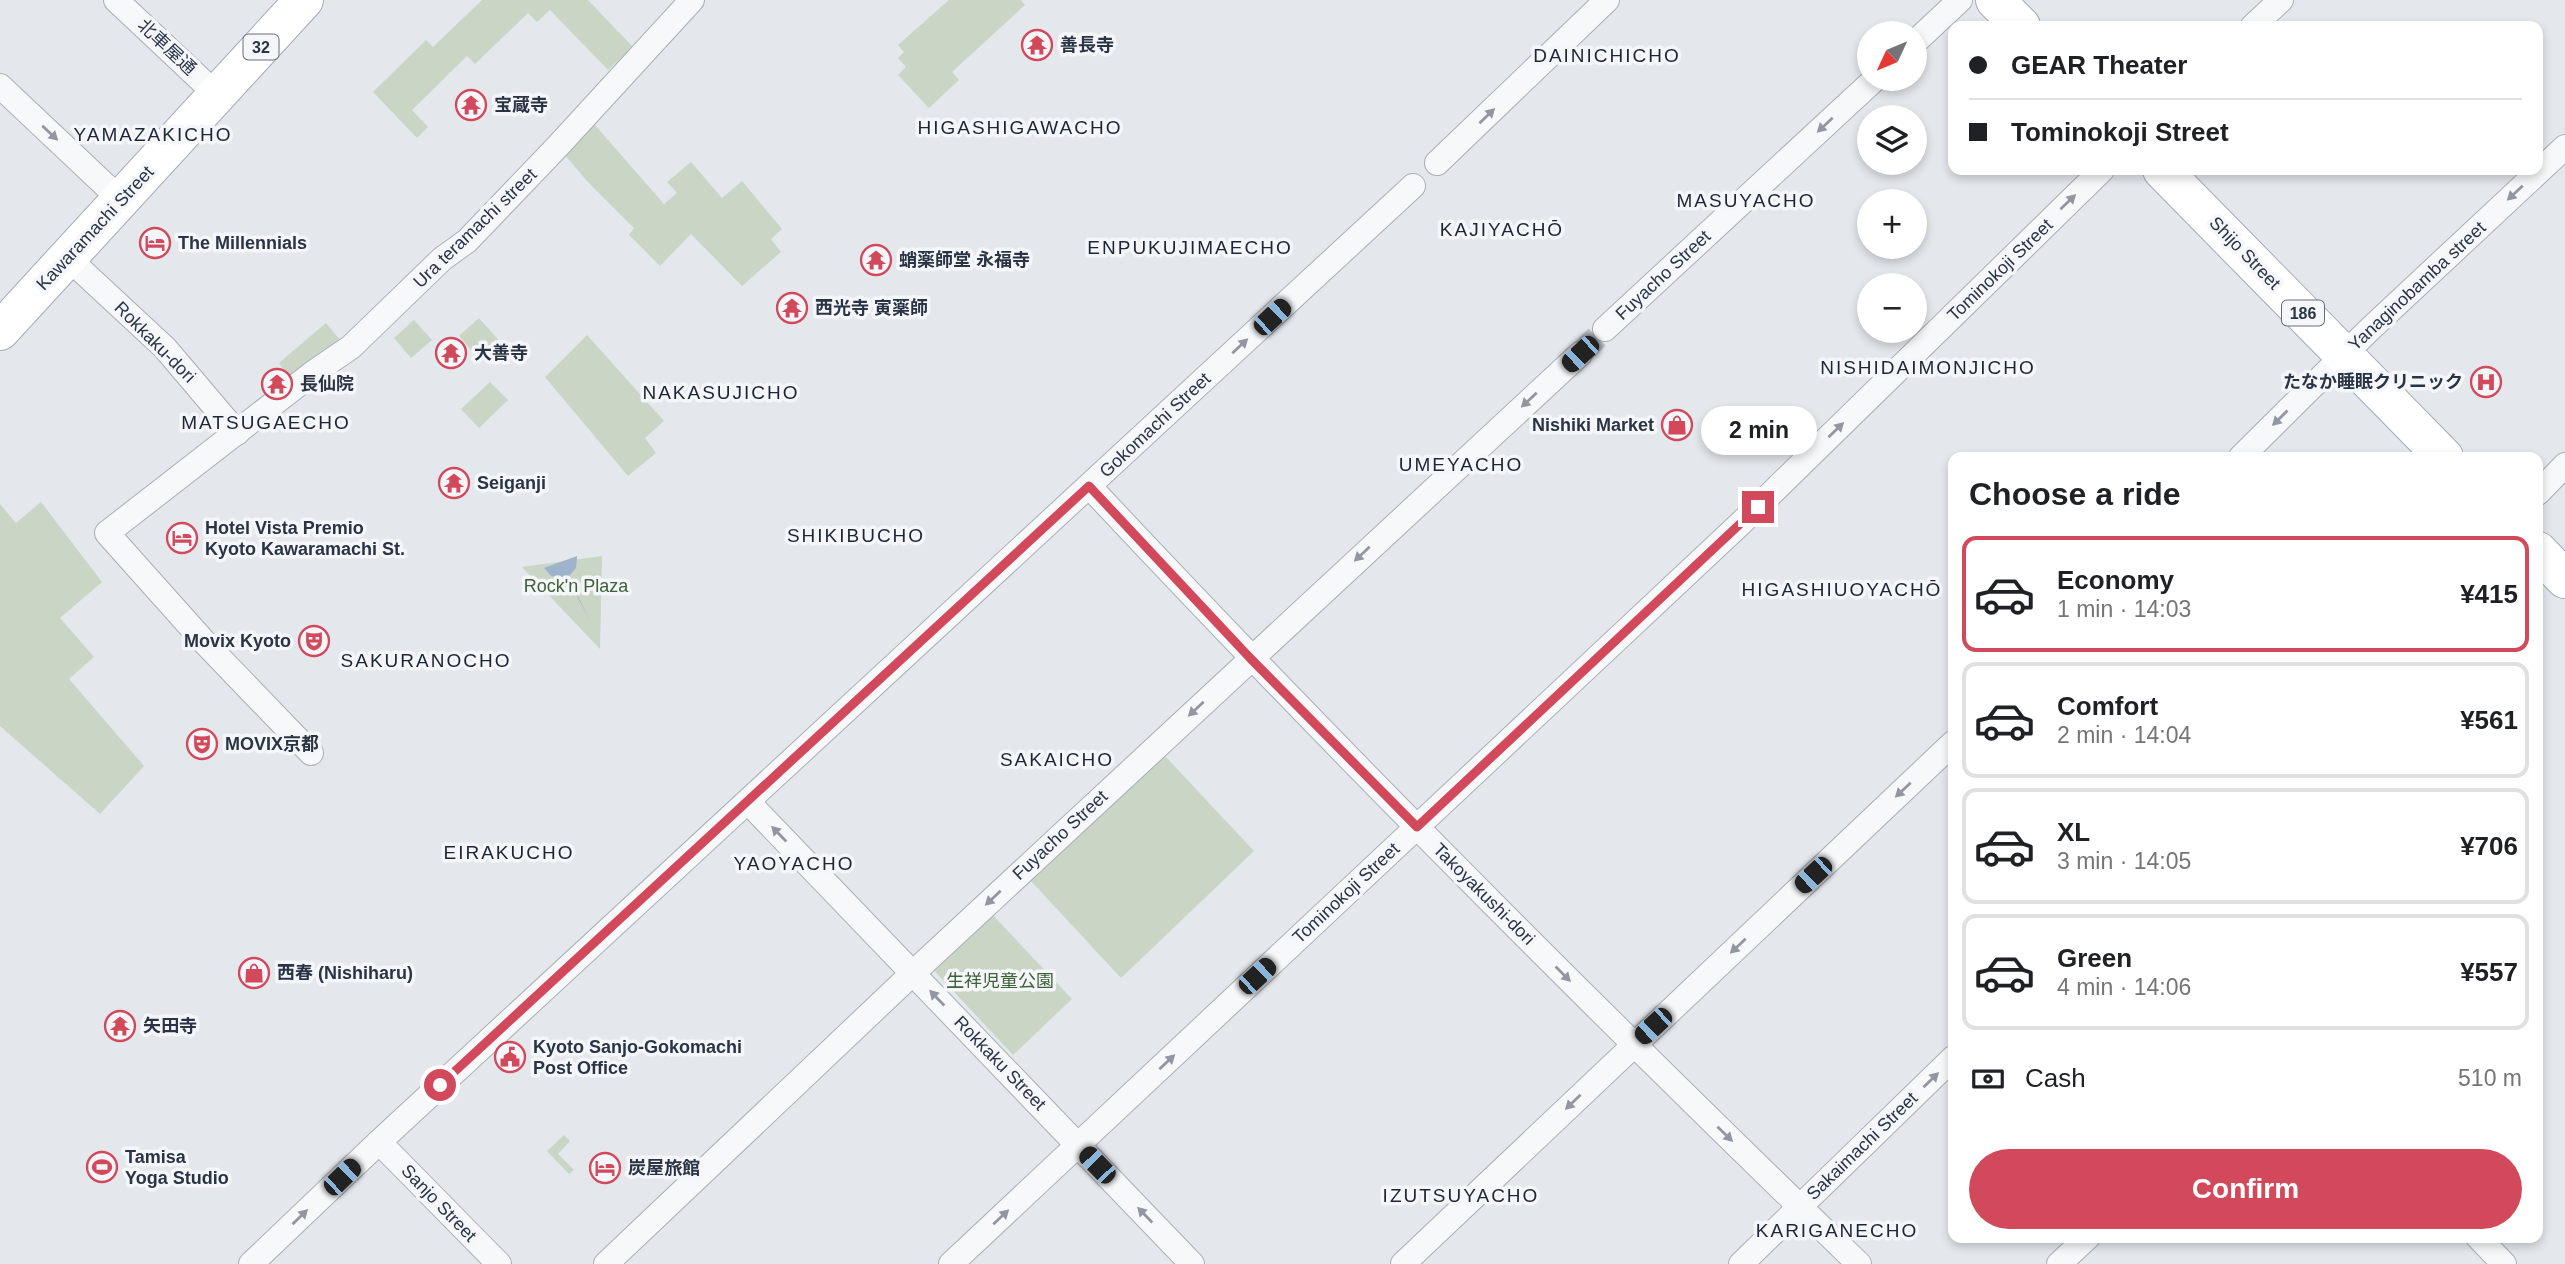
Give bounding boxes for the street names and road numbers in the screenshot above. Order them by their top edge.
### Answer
street label: 北車屋通 [134,15,200,79]
road number: 32 [244,34,278,60]
street label: Kawaramachi Street [32,162,158,294]
street label: Ura teramachi street [409,164,541,292]
street label: Shijo Street [2205,213,2285,293]
street label: Tominokoji Street [1943,215,2057,325]
street label: Yanaginobamba street [2344,217,2490,355]
street label: Fuyacho Street [1612,226,1714,324]
street label: Rokkaku-dori [110,297,200,387]
road number: 186 [2282,300,2324,326]
street label: Gokomachi Street [1095,369,1215,481]
street label: Fuyacho Street [1009,786,1111,884]
street label: Tominokoji Street [1289,839,1403,947]
street label: Takoyakushi-dori [1429,839,1539,949]
street label: Rokkaku Street [950,1012,1050,1114]
street label: Sakaimachi Street [1803,1088,1921,1204]
street label: Sanjo Street [397,1160,481,1246]

